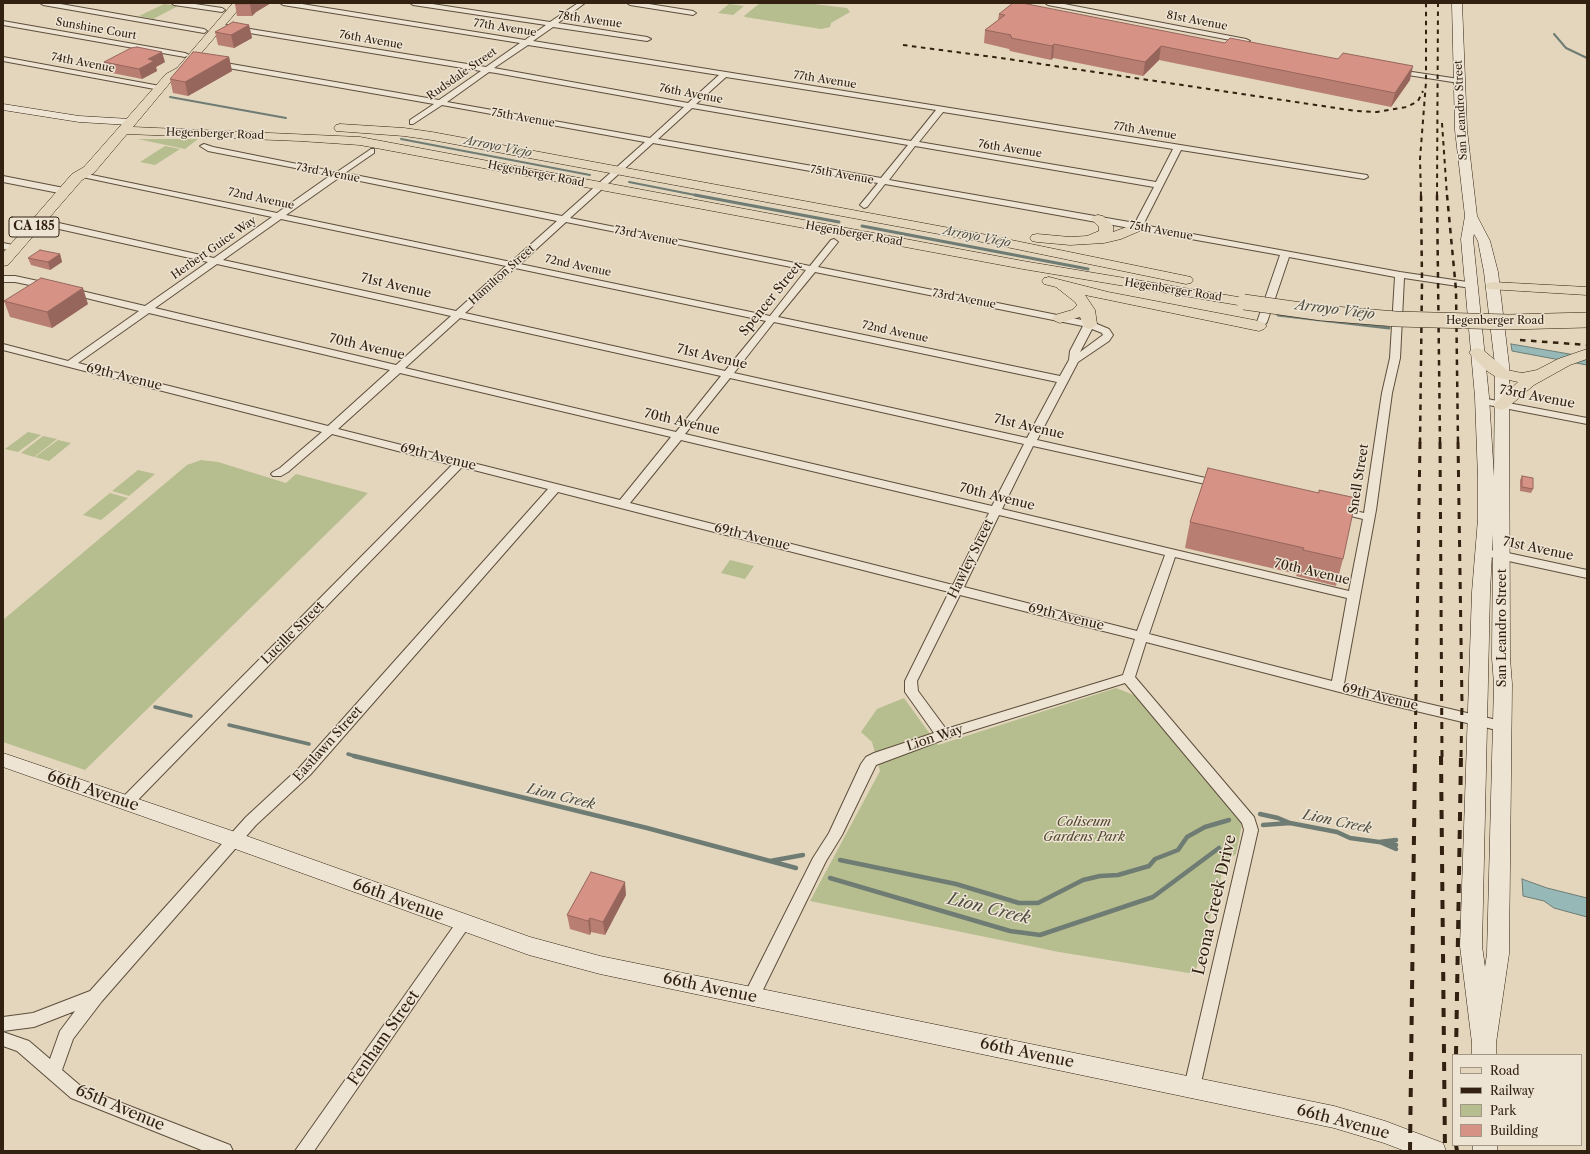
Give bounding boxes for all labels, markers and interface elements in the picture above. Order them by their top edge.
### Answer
street label: 78th Avenue [557,9,623,31]
street label: 81st Avenue [1165,9,1229,33]
street label: Sunshine Court [55,15,137,43]
street label: 77th Avenue [473,17,537,39]
street label: 76th Avenue [338,28,404,52]
street label: Rudsdale Street [424,45,500,103]
street label: 74th Avenue [50,50,116,76]
street label: San Leandro Street [1452,60,1470,160]
street label: 77th Avenue [793,69,857,91]
street label: 76th Avenue [658,81,724,107]
street label: 75th Avenue [490,106,556,130]
street label: 77th Avenue [1113,120,1177,142]
street label: Hegenberger Road [166,126,264,142]
water label: Arroyo Viejo [463,133,533,161]
street label: 76th Avenue [977,137,1043,161]
street label: Hegenberger Road [487,158,585,190]
street label: 73rd Avenue [295,160,361,186]
street label: 75th Avenue [809,163,875,187]
street label: 72nd Avenue [227,186,295,212]
street label: Herbert Guice Way [169,214,259,282]
road number: CA 185 [9,217,59,237]
street label: Hegenberger Road [805,219,903,249]
street label: 75th Avenue [1128,219,1194,243]
street label: 73rd Avenue [613,223,679,249]
water label: Arroyo Viejo [942,223,1012,251]
street label: Hamilton Street [467,242,537,308]
street label: 72nd Avenue [544,253,612,279]
street label: Spencer Street [736,259,806,339]
street label: 71st Avenue [359,270,433,302]
street label: Hegenberger Road [1123,276,1223,304]
street label: 73rd Avenue [931,286,997,312]
water label: Arroyo Viejo [1294,297,1376,323]
street label: Hegenberger Road [1446,314,1544,328]
street label: 72nd Avenue [861,319,929,345]
street label: 70th Avenue [328,331,406,363]
street label: 71st Avenue [675,341,749,373]
street label: 69th Avenue [84,360,164,394]
street label: 73rd Avenue [1498,382,1576,412]
street label: 70th Avenue [643,406,721,438]
street label: 71st Avenue [992,411,1066,443]
street label: 69th Avenue [398,440,478,474]
street label: Snell Street [1346,443,1372,515]
street label: 70th Avenue [958,480,1036,514]
street label: Hawley Street [945,517,997,601]
street label: 69th Avenue [712,520,792,554]
street label: 71st Avenue [1501,534,1575,564]
street label: 70th Avenue [1273,556,1351,588]
street label: San Leandro Street [1494,569,1510,687]
street label: Lucille Street [258,598,328,668]
street label: 69th Avenue [1026,600,1106,634]
street label: 69th Avenue [1340,680,1420,714]
street label: Eastlawn Street [290,703,366,785]
street label: Lion Way [905,721,965,755]
street label: 66th Avenue [45,766,141,816]
water label: Lion Creek [525,780,597,814]
water label: Lion Creek [1301,807,1373,837]
park label: Coliseum Gardens Park [1043,814,1125,845]
street label: Leona Creek Drive [1189,833,1241,977]
street label: 66th Avenue [350,875,446,925]
water label: Lion Creek [945,889,1033,929]
street label: 66th Avenue [661,969,759,1007]
street label: Fenham Street [344,987,424,1089]
street label: 66th Avenue [978,1034,1076,1072]
legend [1452,1054,1582,1146]
text: Road [1490,1063,1520,1078]
street label: 65th Avenue [73,1081,167,1135]
text: Railway [1490,1083,1535,1098]
street label: 66th Avenue [1294,1100,1392,1144]
text: Park [1490,1103,1516,1118]
text: Building [1490,1123,1538,1138]

